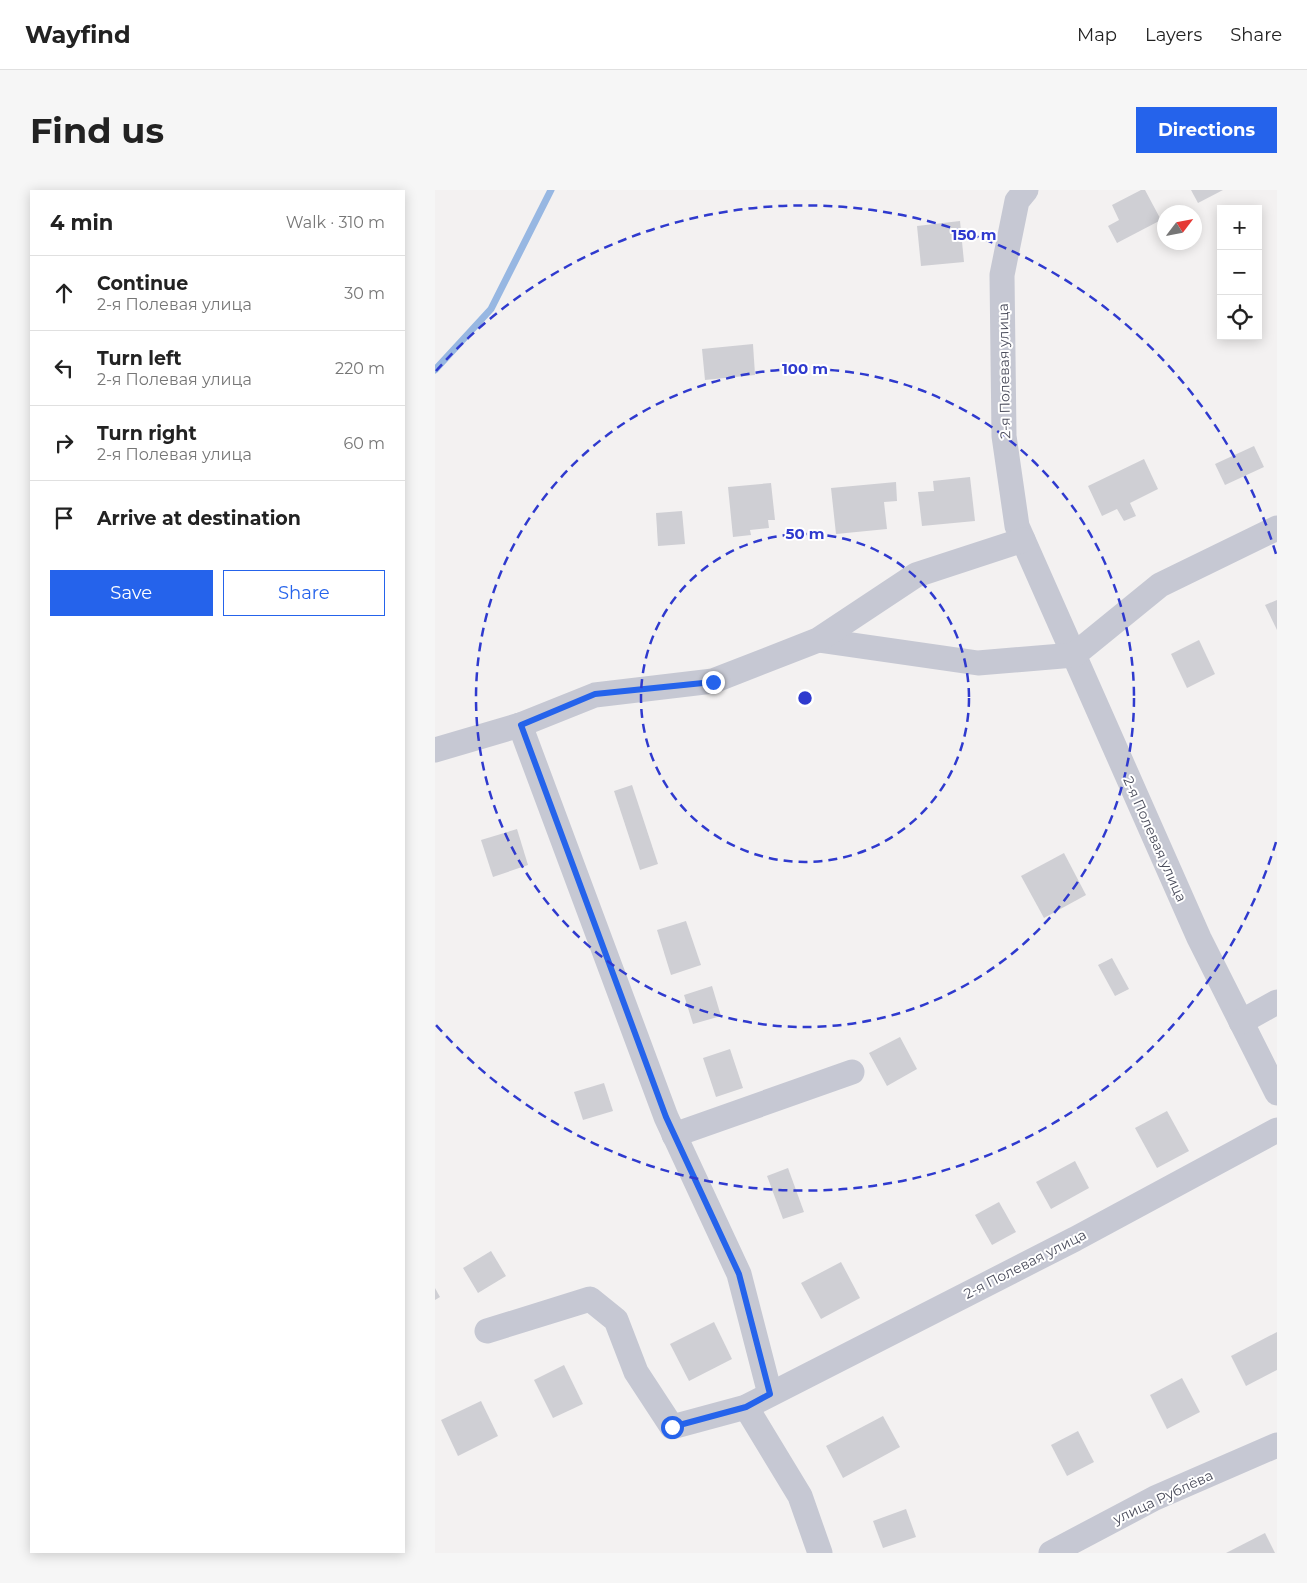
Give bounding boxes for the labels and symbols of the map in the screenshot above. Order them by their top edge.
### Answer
north arrow [1157,205,1202,250]
text: 150 m [952,225,996,244]
street label: 2-я Полевая улица [994,303,1014,439]
text: 100 m [782,359,828,378]
text: 50 m [785,524,825,543]
route end [702,671,725,694]
centre of rings [796,689,814,707]
street label: 2-я Полевая улица [1119,773,1191,905]
street label: 2-я Полевая улица [961,1225,1089,1303]
route start [661,1416,684,1439]
street label: улица Рублёва [1109,1466,1216,1528]

